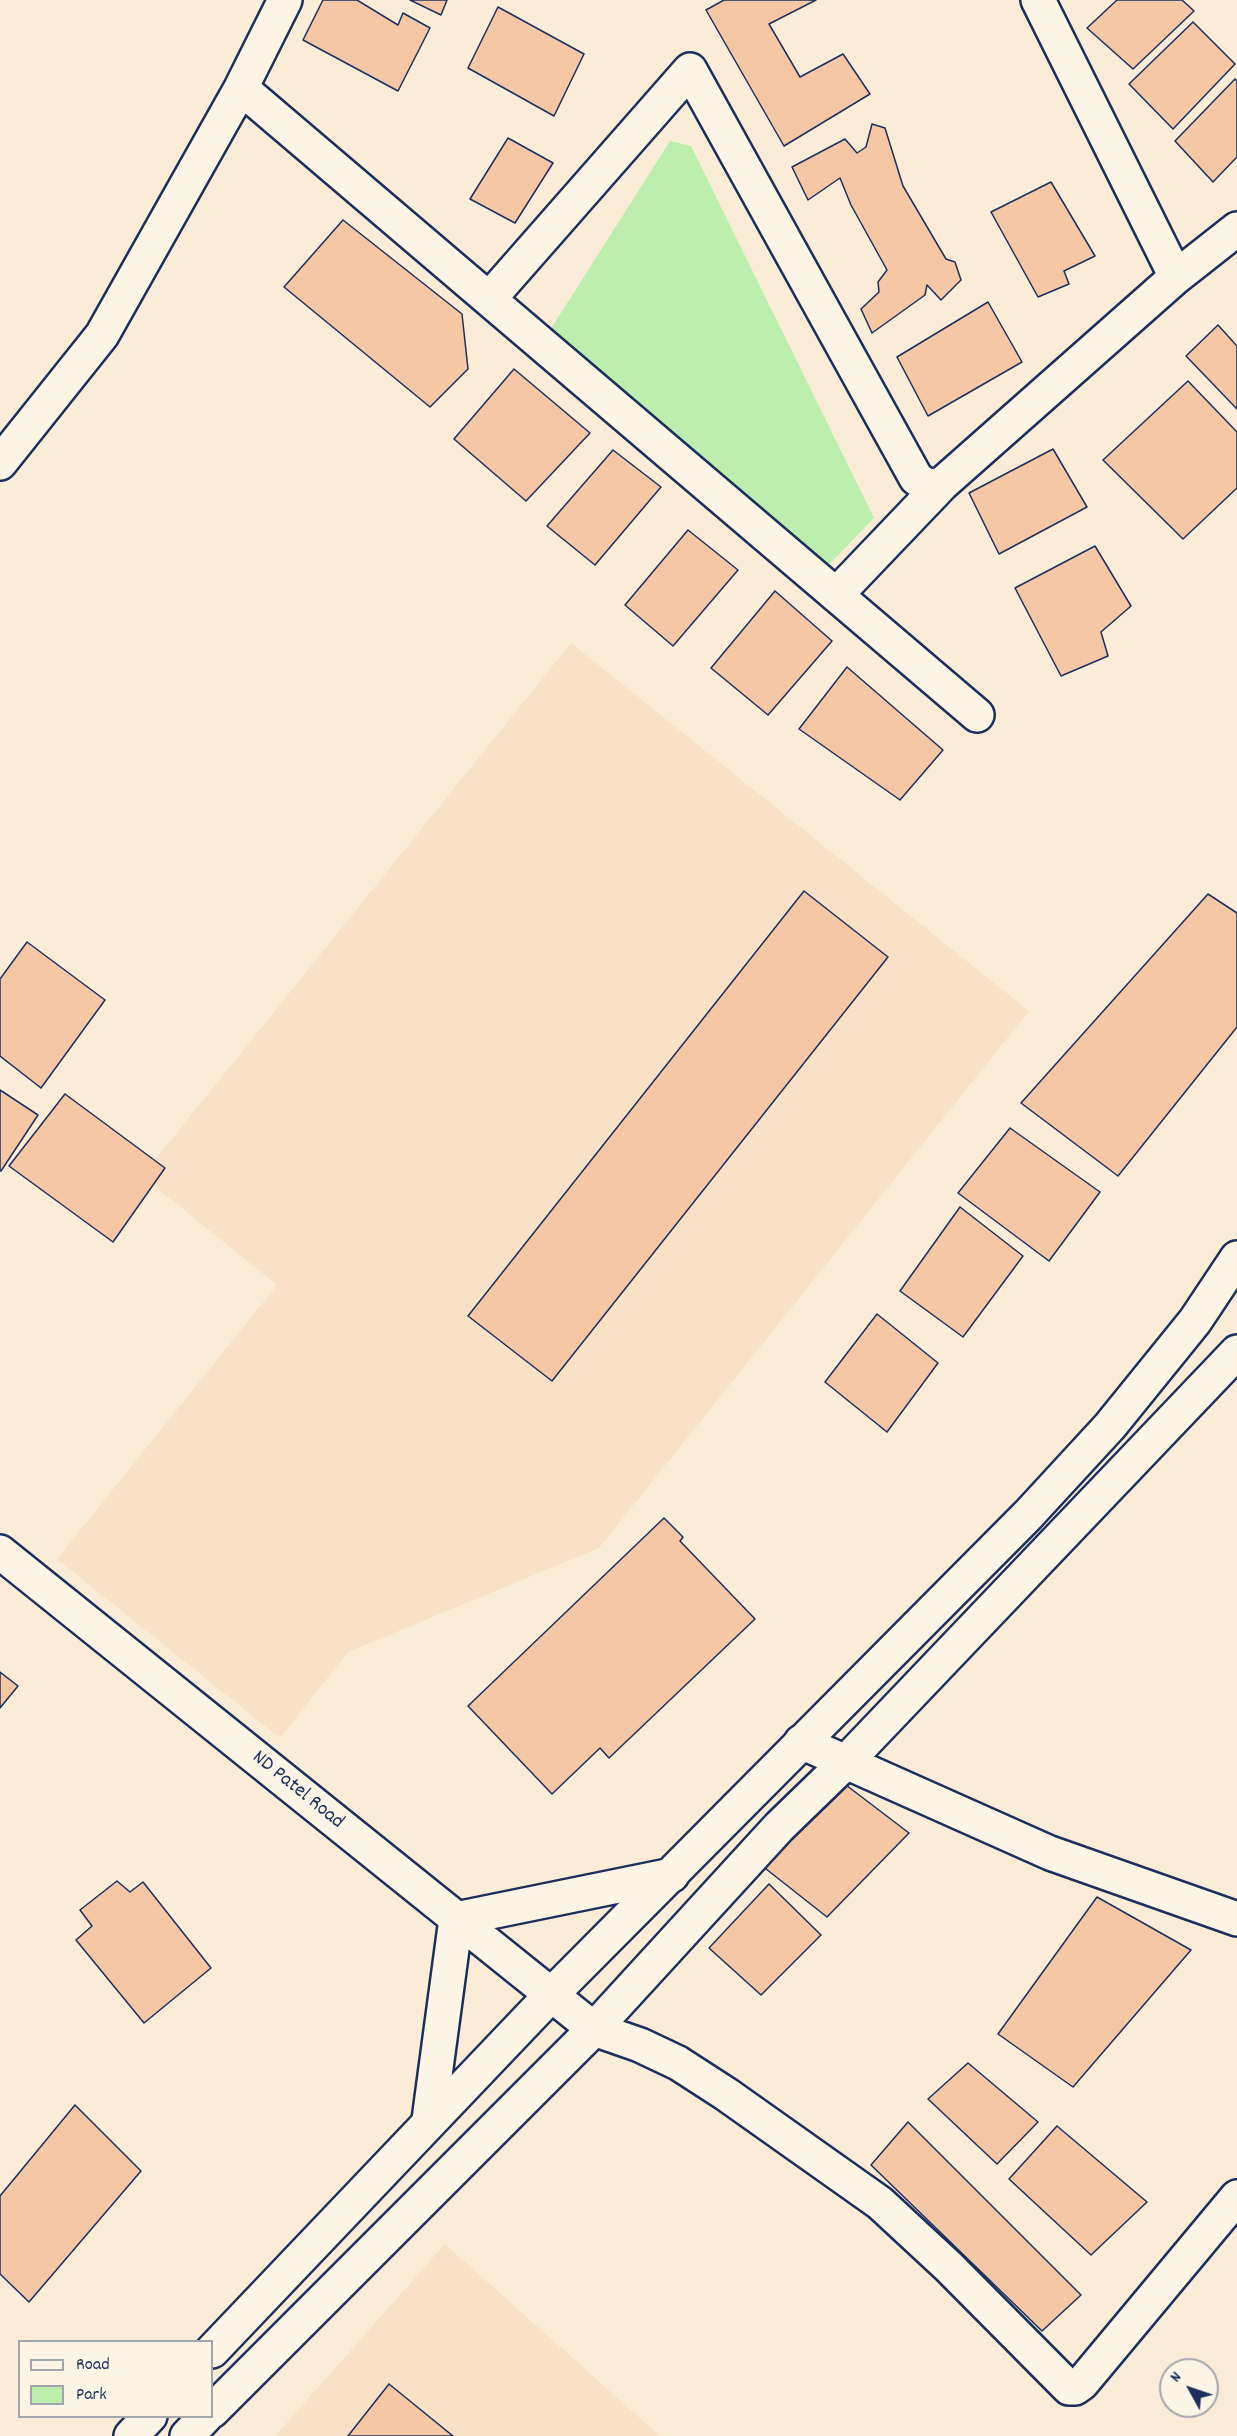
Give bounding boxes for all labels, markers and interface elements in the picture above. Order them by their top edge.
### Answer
street label: ND Patel Road [246,1746,348,1836]
legend [18,2340,213,2418]
text: Road [76,2353,110,2378]
north arrow [1159,2358,1219,2418]
text: N [1165,2367,1188,2388]
text: Park [76,2383,107,2408]

